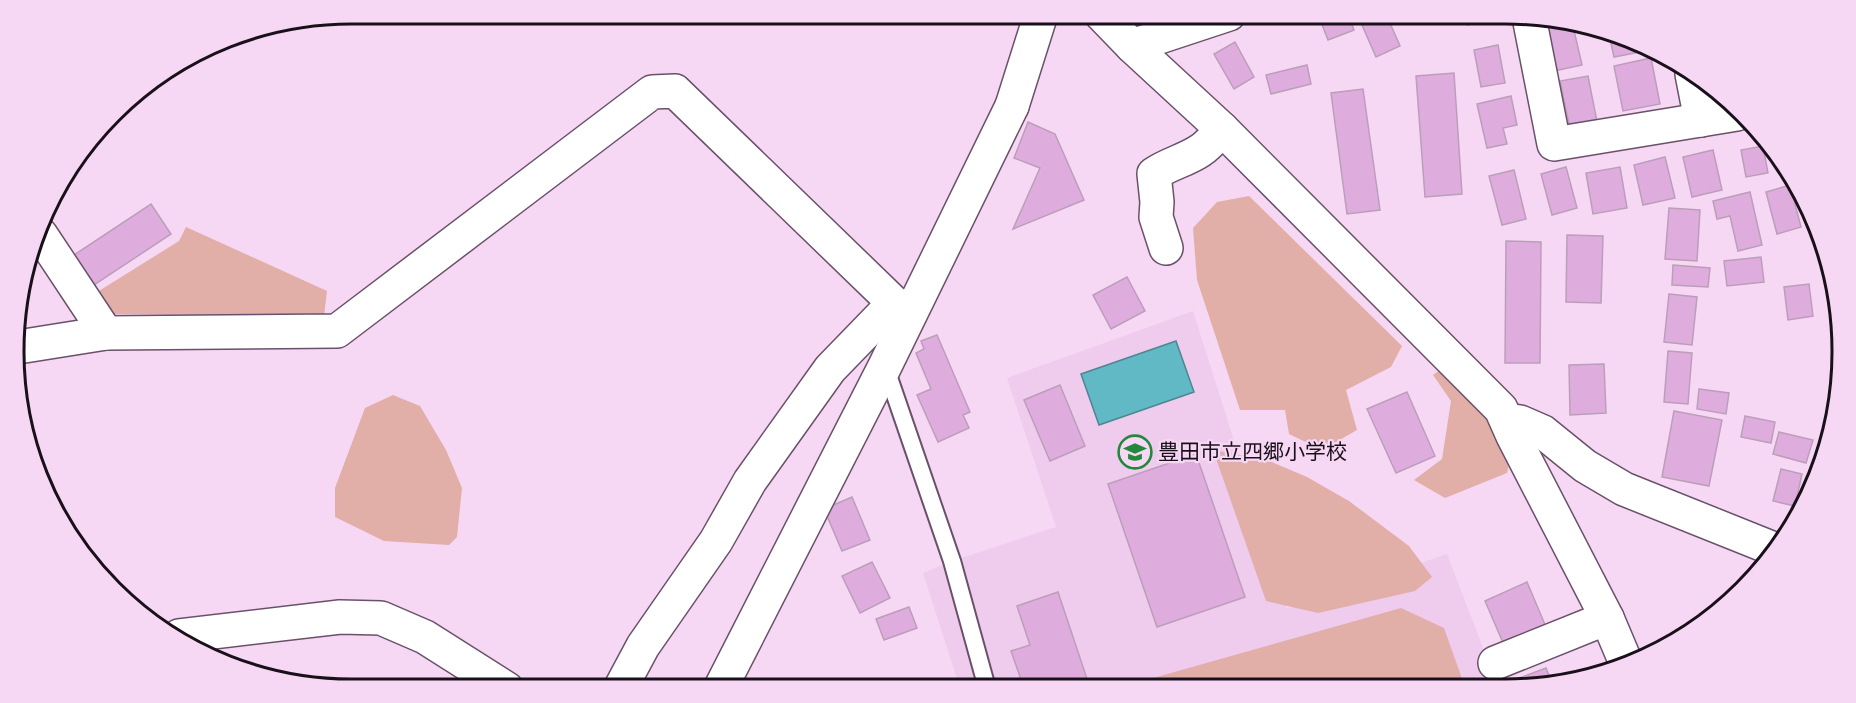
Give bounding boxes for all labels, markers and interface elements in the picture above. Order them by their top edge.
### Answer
school or university icon: 豊田市立四郷小学校 [1117,434,1153,470]
place label: 豊田市立四郷小学校 [1158,439,1347,465]

